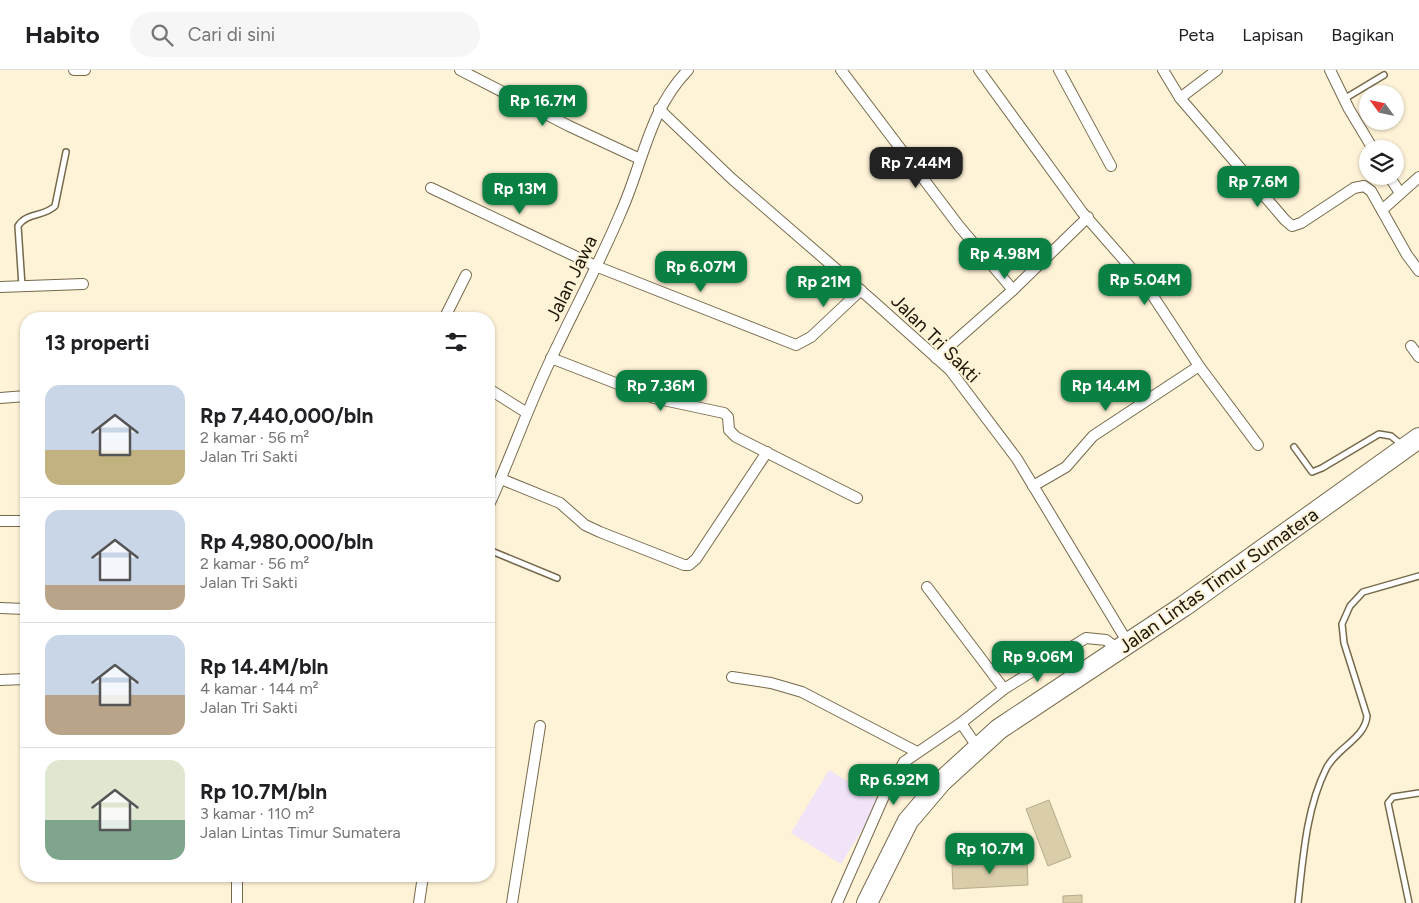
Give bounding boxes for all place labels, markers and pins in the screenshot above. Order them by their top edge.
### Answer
pin: Rp 16.7M [491,85,595,127]
pin: Rp 7.44M [864,146,968,189]
pin: Rp 7.6M [1212,166,1304,208]
pin: Rp 13M [479,172,561,215]
pin: Rp 4.98M [953,238,1057,280]
pin: Rp 6.07M [649,250,753,293]
pin: Rp 5.04M [1093,264,1197,306]
pin: Rp 21M [783,266,865,308]
pin: Rp 7.36M [609,370,713,412]
pin: Rp 14.4M [1054,370,1158,412]
pin: Rp 9.06M [986,640,1090,683]
pin: Rp 6.92M [842,764,946,806]
pin: Rp 10.7M [938,832,1042,875]

